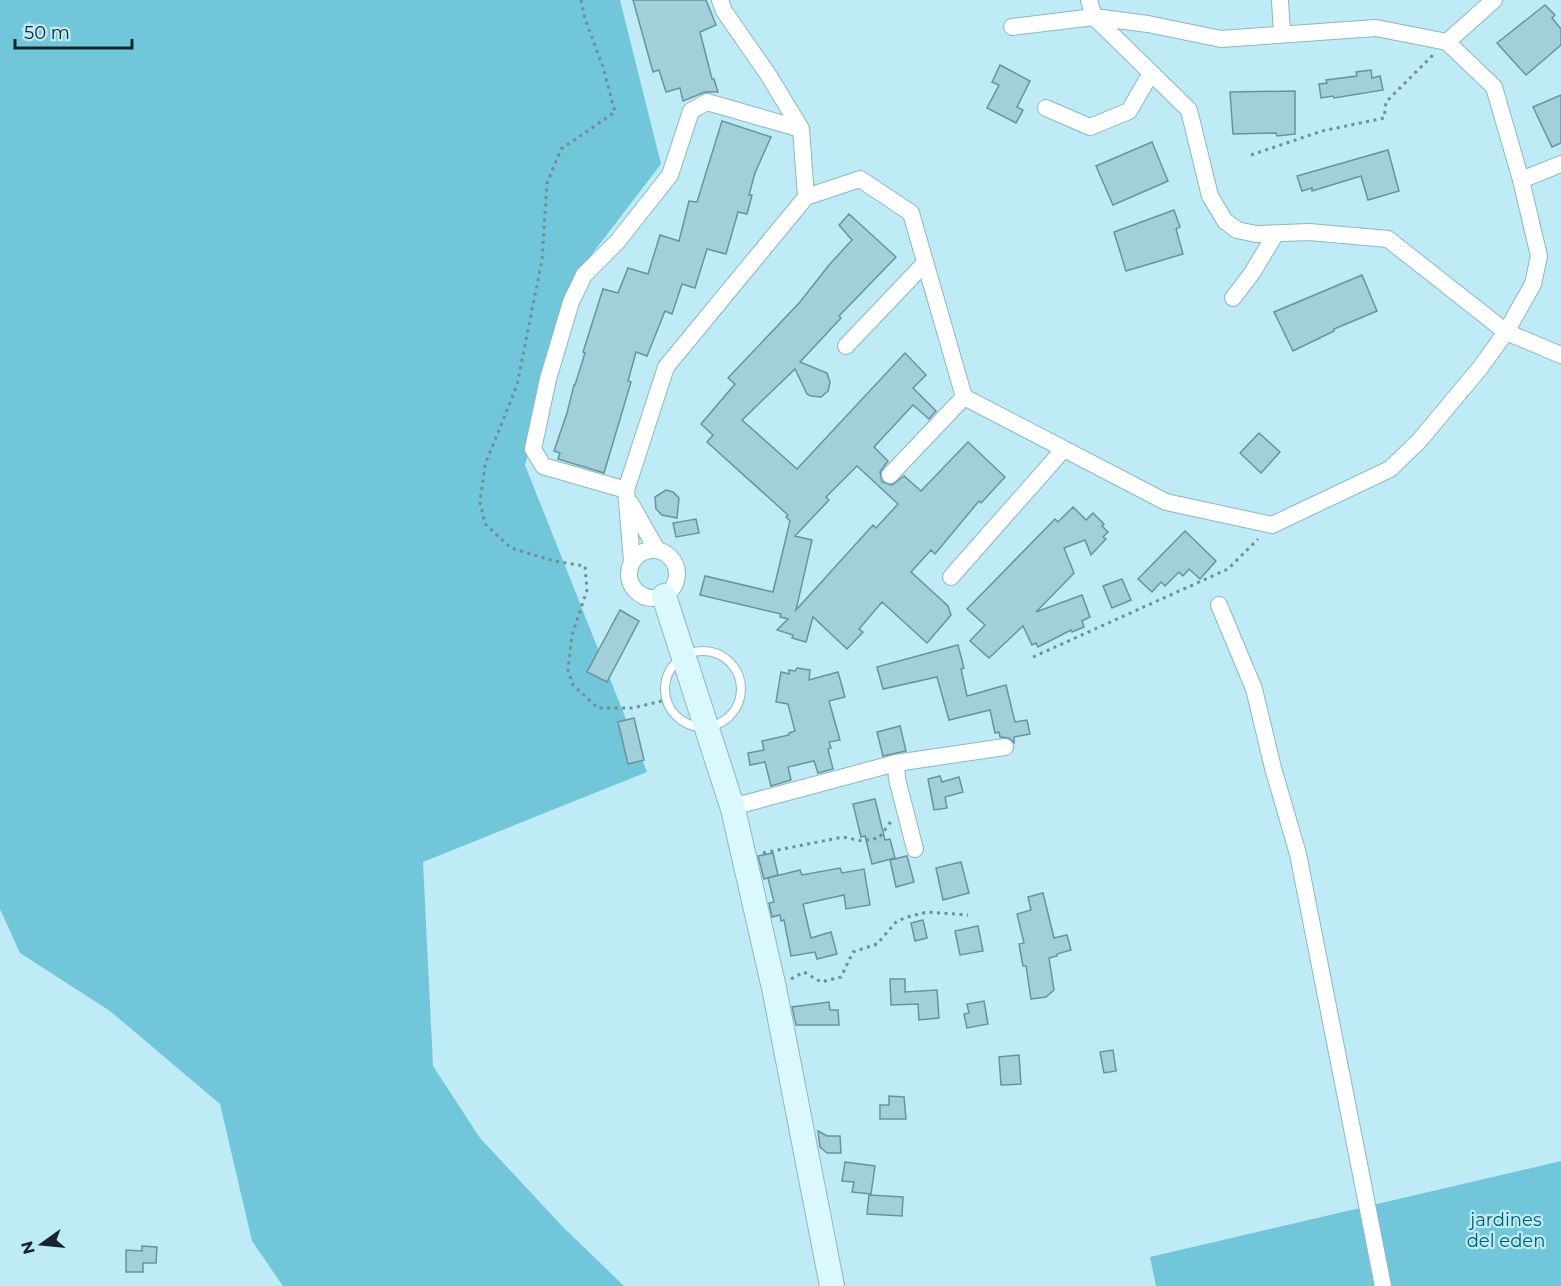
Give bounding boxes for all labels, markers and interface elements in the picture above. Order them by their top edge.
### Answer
scale bar [15,12,132,50]
text: 50 m [24,22,70,44]
park label: jardines del eden [1467,1209,1545,1252]
north arrow [12,1214,72,1274]
text: N [17,1239,39,1256]

